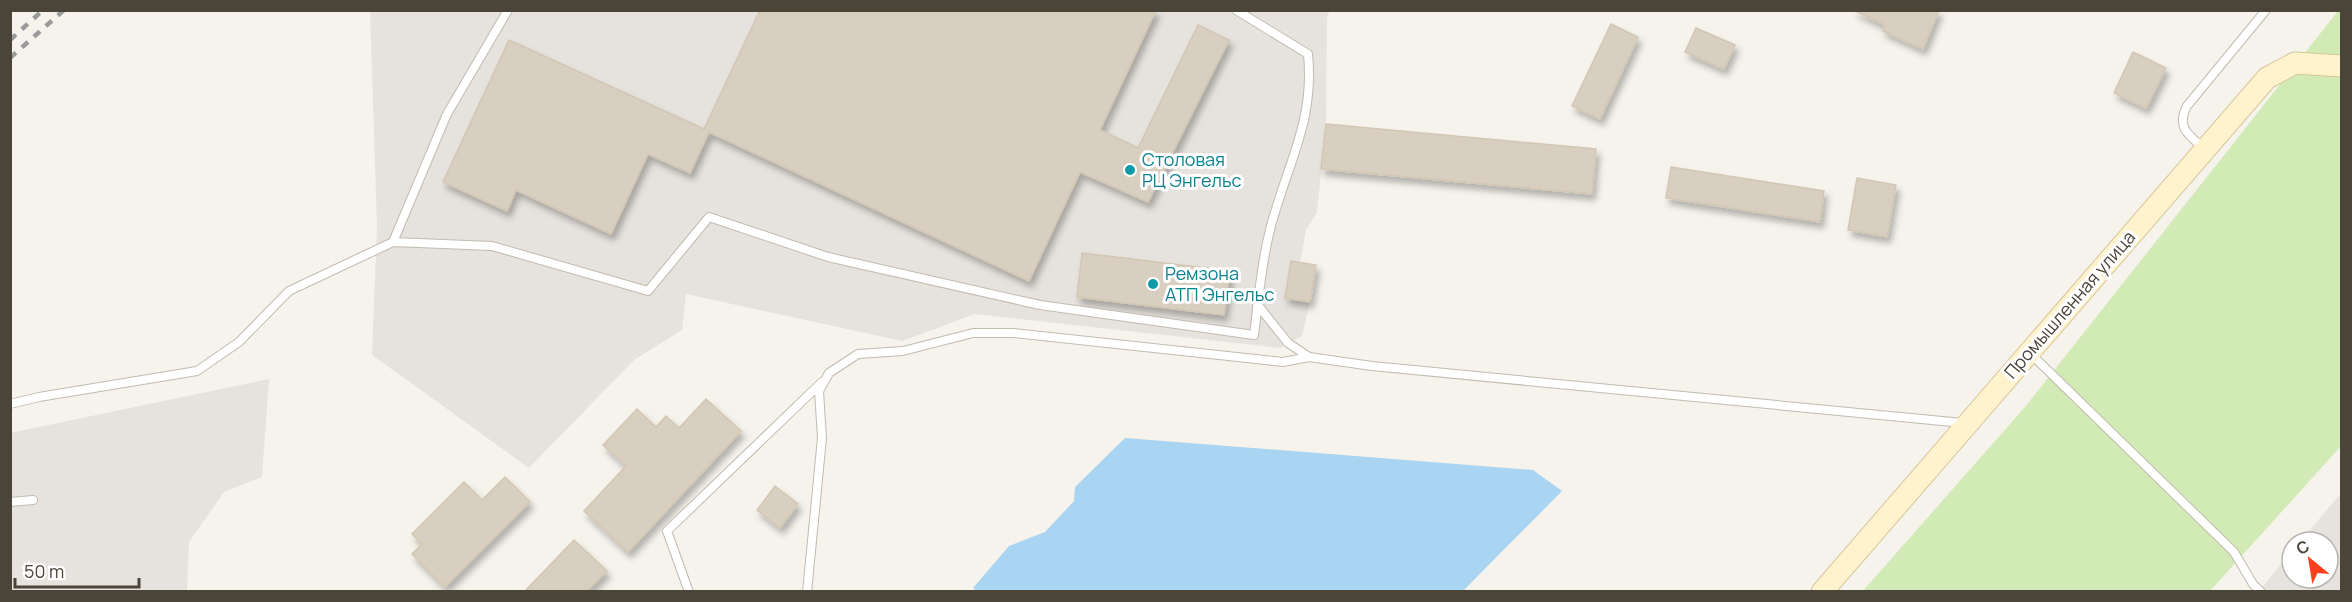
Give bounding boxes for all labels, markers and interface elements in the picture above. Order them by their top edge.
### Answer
place label: Столовая РЦ Энгельс [1142,147,1242,192]
marker: Столовая РЦ Энгельс [1123,163,1137,177]
street label: Промышленная улица [1998,225,2140,383]
place label: Ремзона АТП Энгельс [1165,261,1274,306]
marker: Ремзона АТП Энгельс [1146,277,1160,291]
north arrow [2280,530,2340,590]
text: С [2292,534,2313,559]
scale bar [15,551,140,589]
text: 50 m [24,559,64,583]

